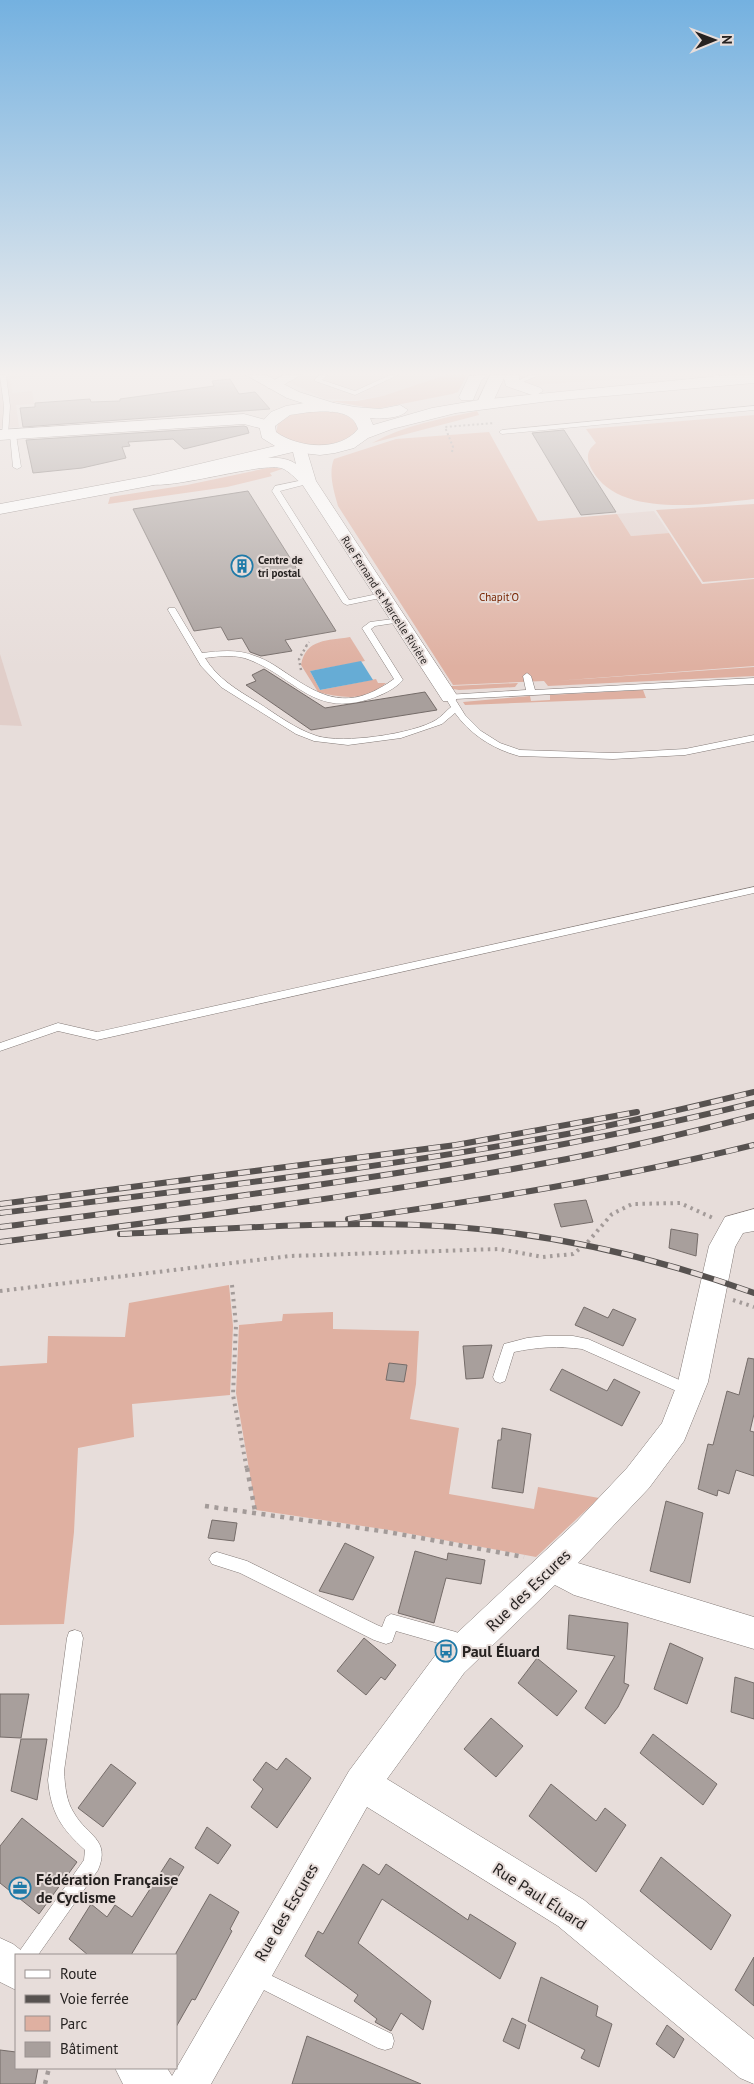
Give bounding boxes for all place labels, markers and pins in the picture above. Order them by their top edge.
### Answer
place label: Centre de tri postal [258,553,303,580]
building icon: Centre de tri postal [230,554,254,578]
bus stop icon: Paul Éluard [434,1639,458,1663]
place label: Paul Éluard [462,1641,540,1661]
place label: Fédération Française de Cyclisme [36,1869,178,1907]
office icon: Fédération Française de Cyclisme [8,1876,32,1900]

